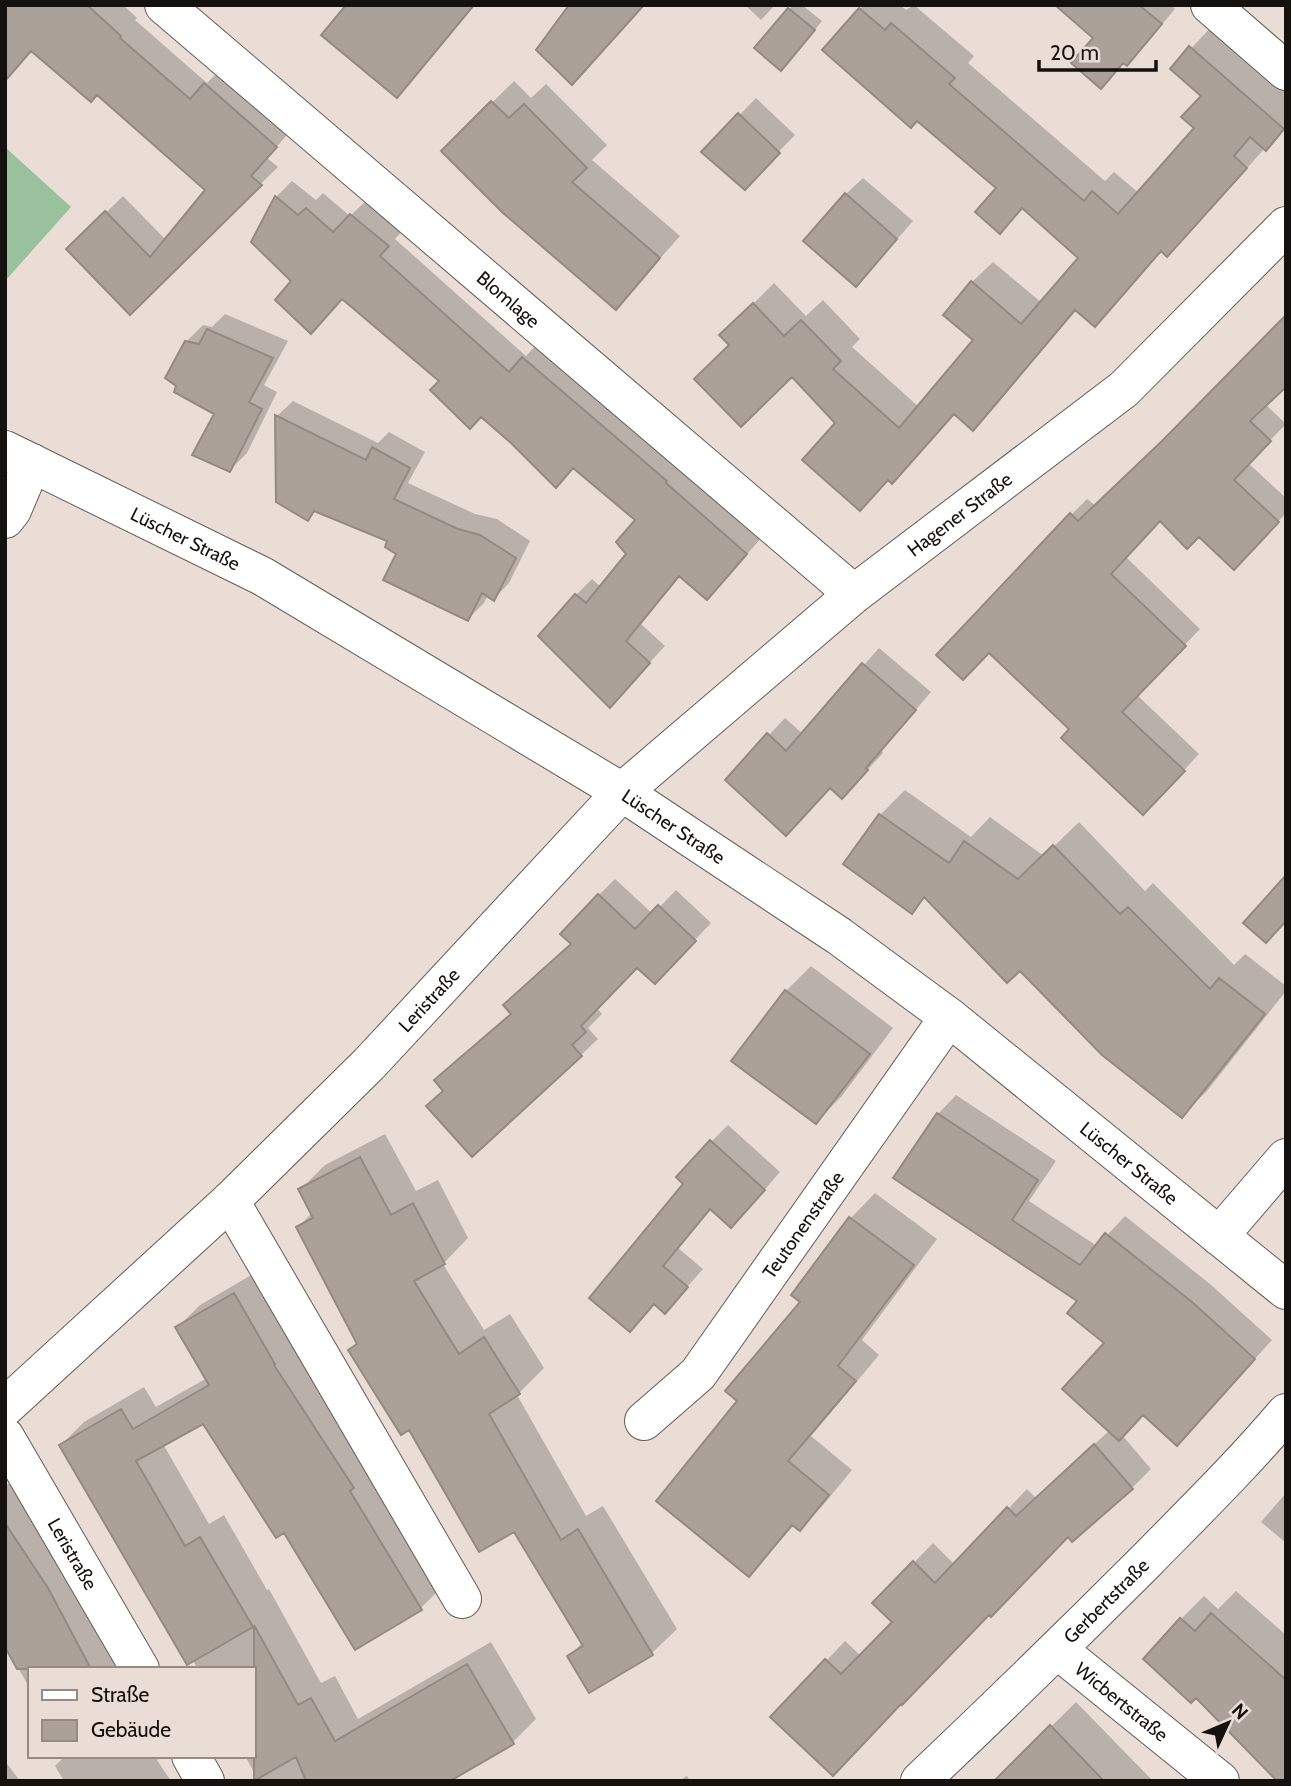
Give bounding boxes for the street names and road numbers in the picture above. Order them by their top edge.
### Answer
street label: Blomlage [472,266,545,333]
street label: Hagener Straße [903,467,1016,561]
street label: Lüscher Straße [127,502,244,575]
street label: Lüscher Straße [618,784,730,869]
street label: Leristraße [393,963,464,1036]
street label: Lüscher Straße [1076,1117,1183,1210]
street label: Teutonenstraße [757,1166,849,1283]
street label: Leristraße [43,1514,103,1594]
street label: Gerbertstraße [1058,1553,1154,1648]
street label: Wicbertstraße [1071,1657,1173,1746]

